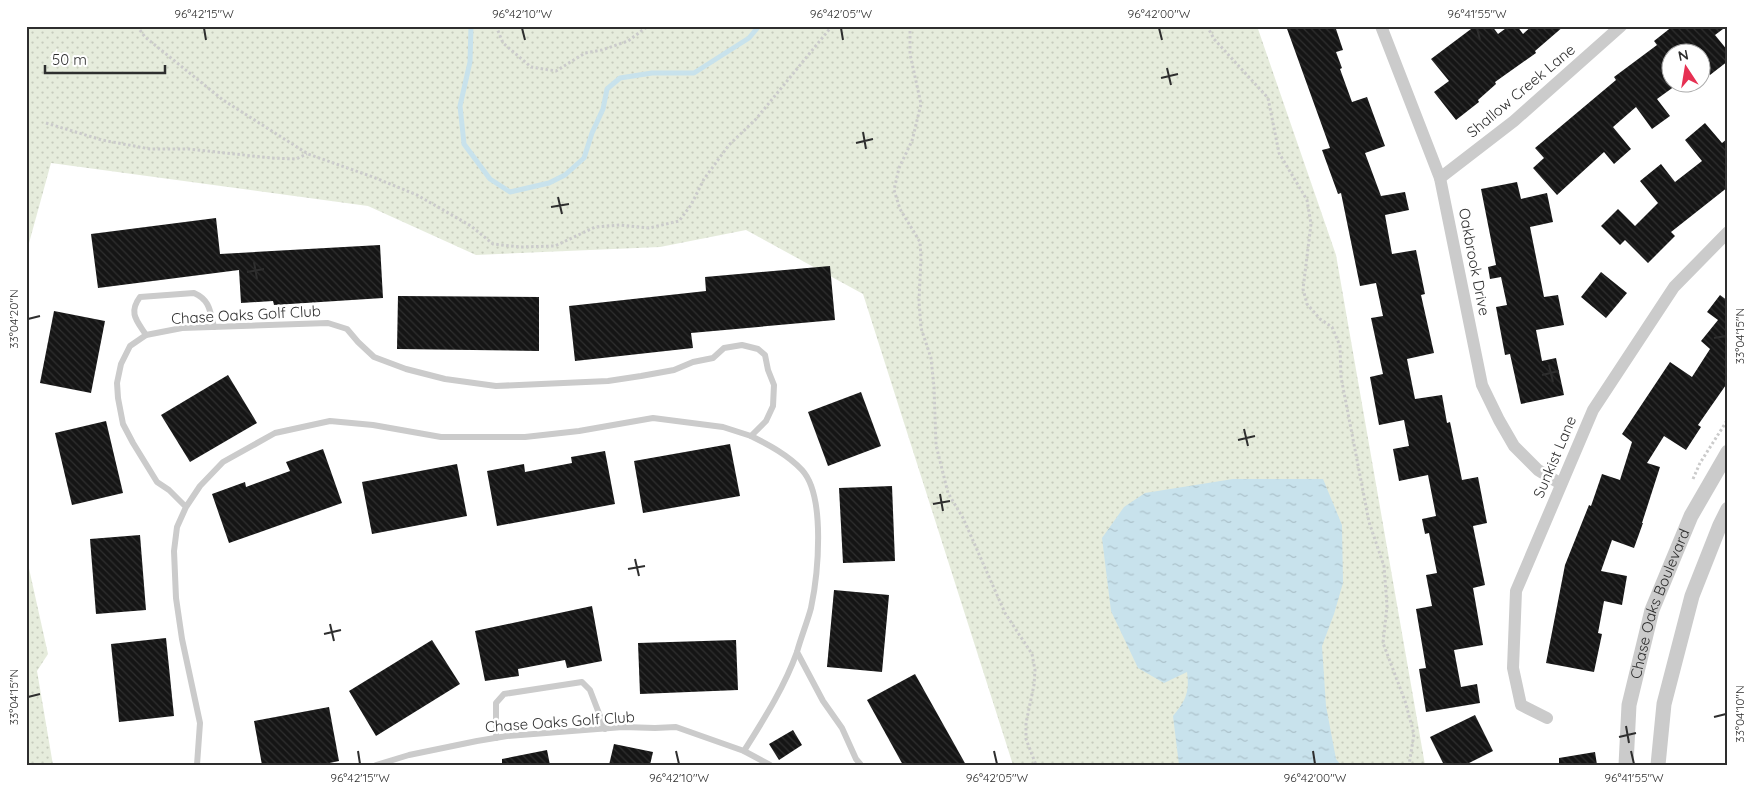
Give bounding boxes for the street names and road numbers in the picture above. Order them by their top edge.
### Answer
street label: Shallow Creek Lane [1463,40,1579,142]
street label: Oakbrook Drive [1455,206,1494,317]
street label: Chase Oaks Golf Club [171,301,321,328]
street label: Sunkist Lane [1529,413,1580,501]
street label: Chase Oaks Boulevard [1626,526,1694,681]
street label: Chase Oaks Golf Club [485,707,635,736]

